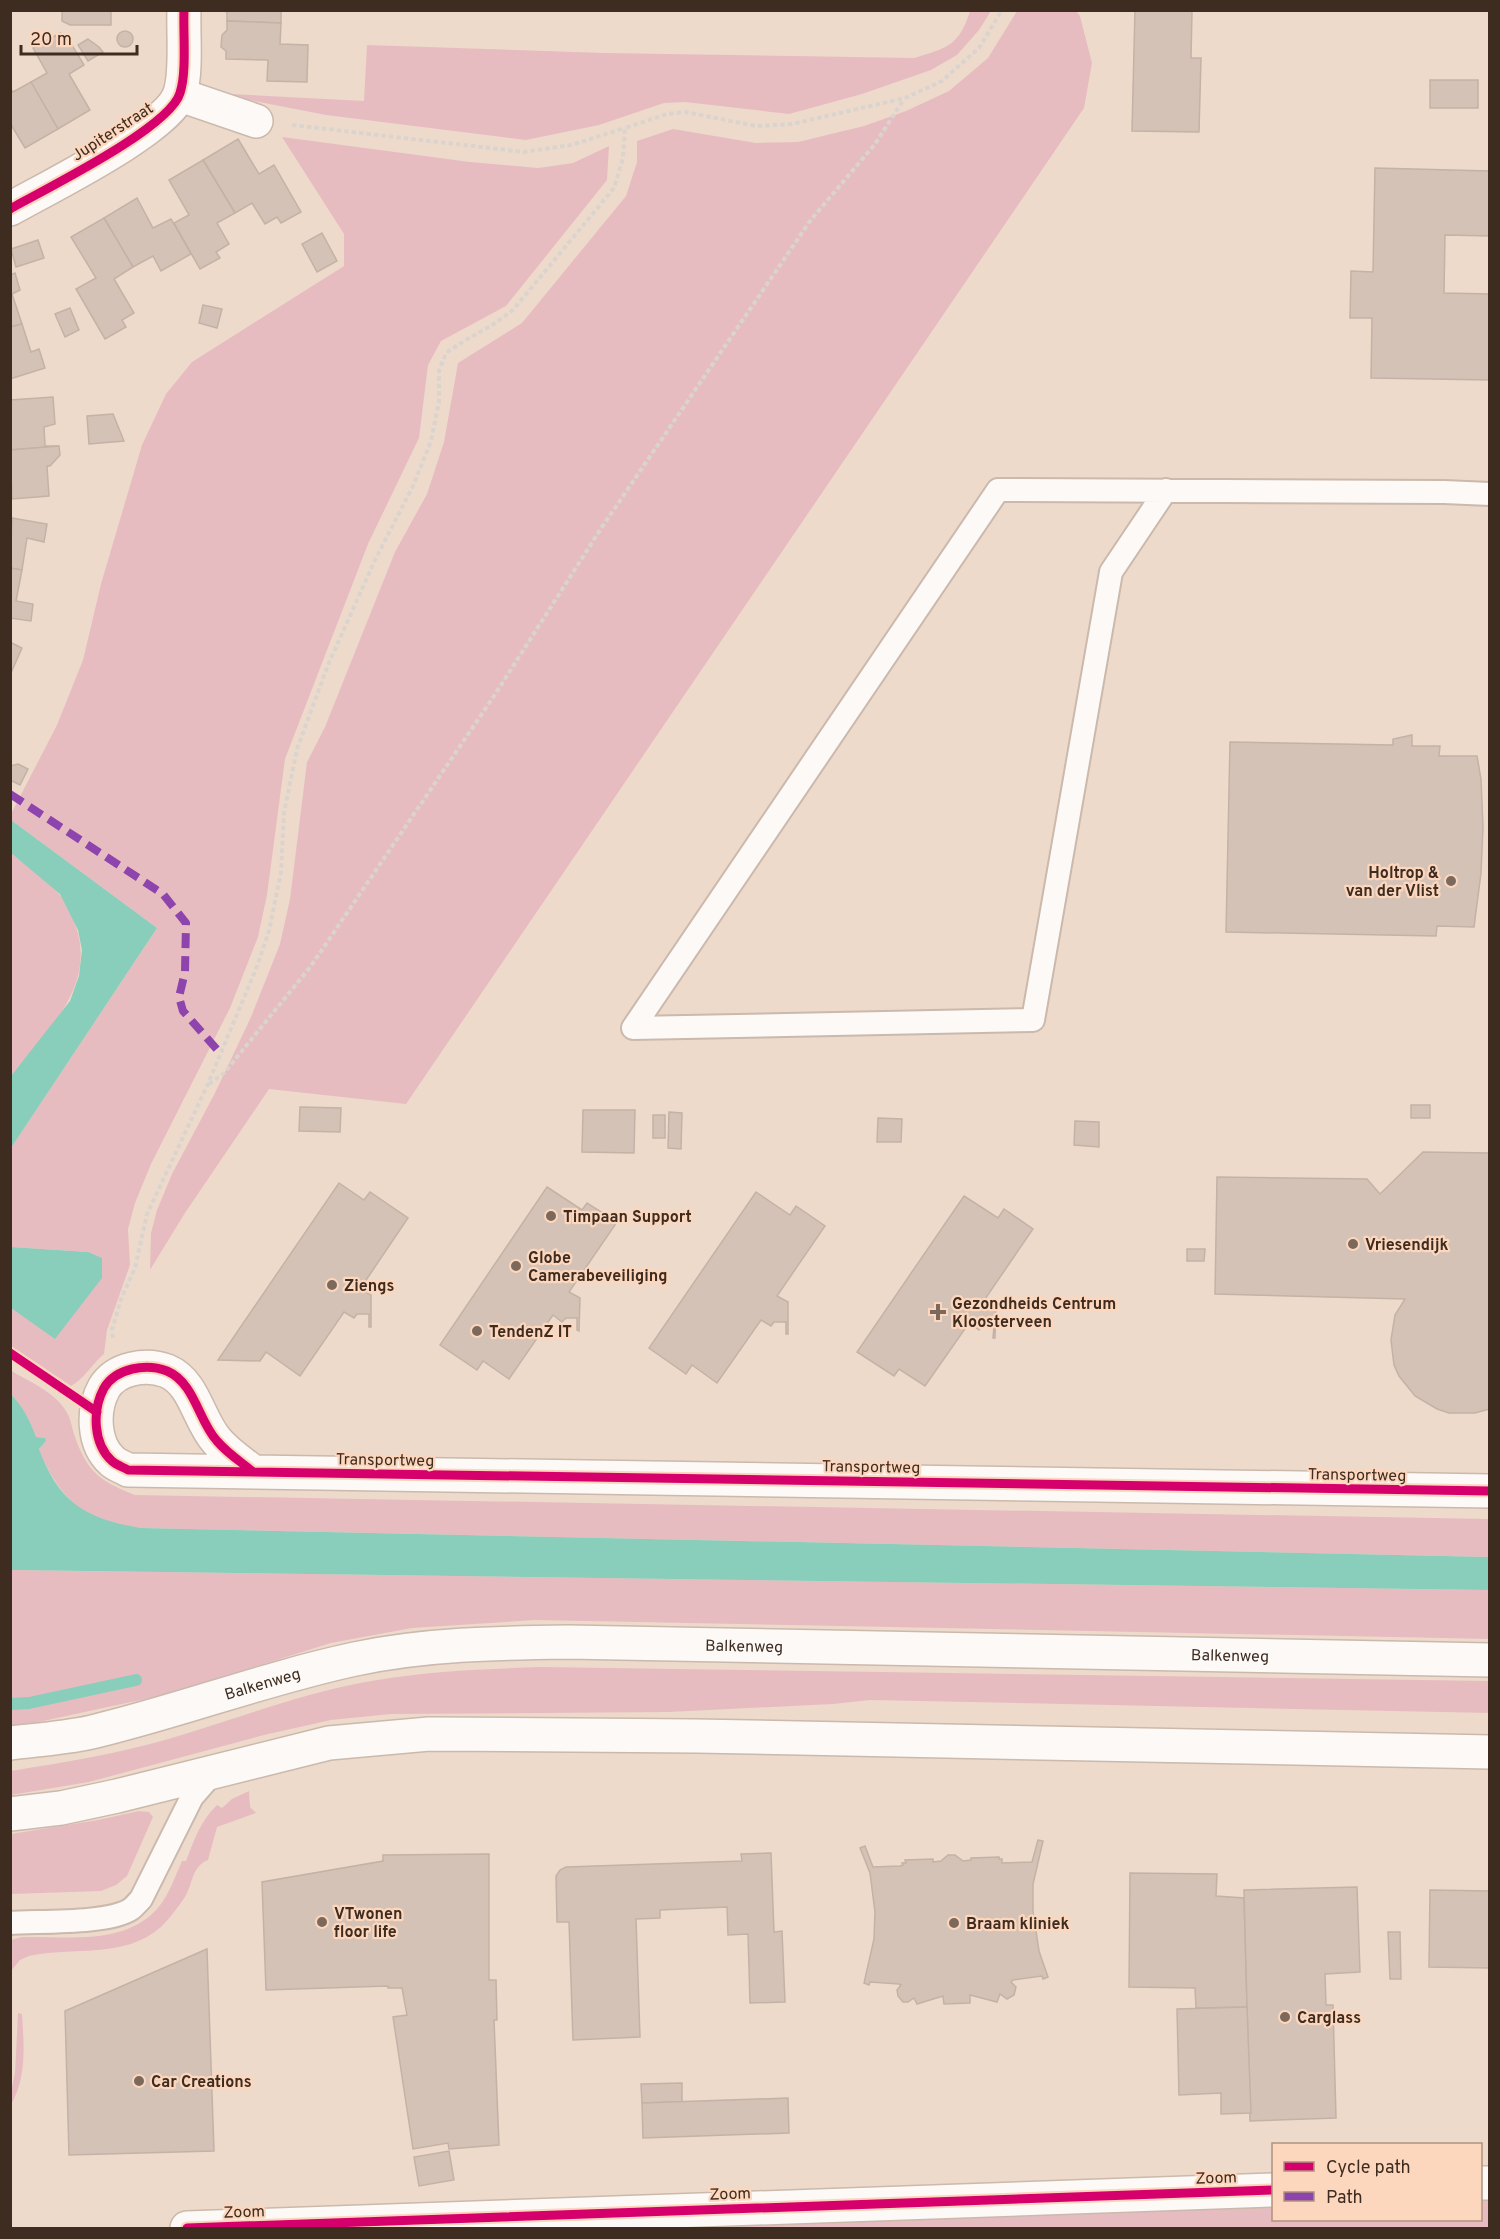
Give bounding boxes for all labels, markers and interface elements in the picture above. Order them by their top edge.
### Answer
scale bar [21,18,136,56]
text: 20 m [30,29,72,52]
street label: Jupiterstraat [69,99,158,166]
place label: Holtrop & van der Vlist [1346,864,1439,902]
marker: Holtrop & van der Vlist [1444,874,1458,888]
place label: Timpaan Support [563,1208,692,1228]
marker: Timpaan Support [544,1209,558,1223]
place label: Vriesendijk [1365,1236,1449,1256]
marker: Vriesendijk [1346,1237,1360,1251]
place label: Globe Camerabeveiliging [528,1249,668,1287]
marker: Globe Camerabeveiliging [509,1259,523,1273]
place label: Ziengs [344,1277,395,1297]
marker: Ziengs [325,1278,339,1292]
place label: Gezondheids Centrum Kloosterveen [952,1295,1116,1333]
marker: Gezondheids Centrum Kloosterveen [929,1303,947,1321]
place label: TendenZ IT [489,1323,572,1343]
marker: TendenZ IT [470,1324,484,1338]
street label: Transportweg [336,1450,434,1472]
street label: Transportweg [822,1457,920,1479]
street label: Transportweg [1308,1465,1406,1487]
street label: Balkenweg [705,1637,783,1658]
street label: Balkenweg [1191,1646,1269,1668]
street label: Balkenweg [223,1665,303,1706]
place label: VTwonen floor life [334,1905,402,1943]
marker: VTwonen floor life [315,1915,329,1929]
place label: Braam kliniek [966,1915,1070,1935]
marker: Braam kliniek [947,1916,961,1930]
place label: Carglass [1297,2009,1361,2029]
marker: Carglass [1278,2010,1292,2024]
place label: Car Creations [151,2073,252,2093]
marker: Car Creations [132,2074,146,2088]
legend [1272,2143,1482,2221]
text: Cycle path [1326,2157,1411,2180]
street label: Zoom [1195,2168,1237,2190]
street label: Zoom [709,2184,751,2206]
text: Path [1326,2187,1363,2210]
street label: Zoom [223,2202,265,2224]

